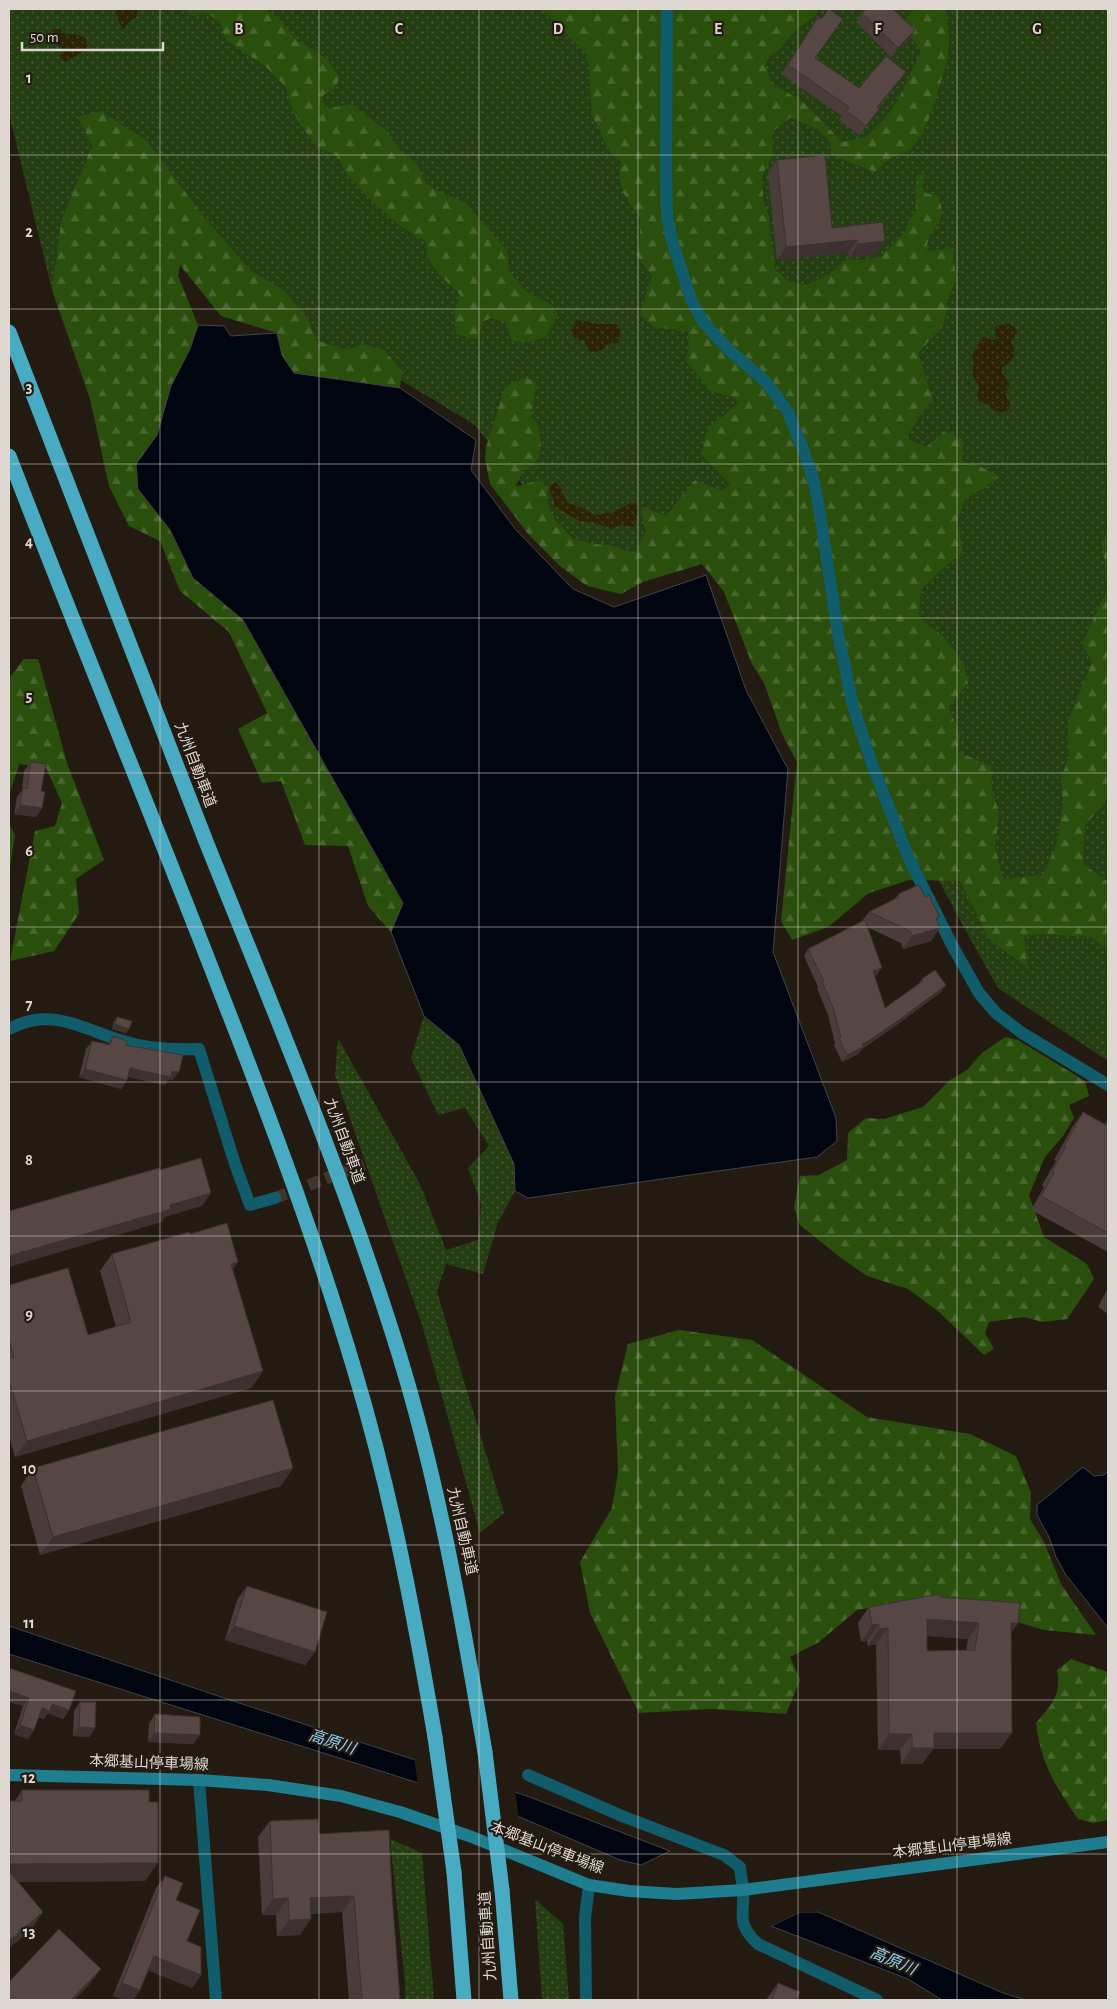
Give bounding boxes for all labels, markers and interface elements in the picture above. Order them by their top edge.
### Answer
scale bar [22,20,164,52]
text: B [234,21,244,37]
text: C [395,21,404,37]
text: D [553,21,564,37]
text: E [714,21,722,37]
text: F [874,21,882,37]
text: G [1032,21,1042,37]
text: 50 m [30,30,59,45]
text: 1 [26,70,32,86]
text: 2 [25,224,33,240]
text: 3 [26,379,33,395]
text: 4 [25,534,33,550]
text: 5 [26,688,33,704]
street label: 九州自動車道 [172,720,220,810]
text: 6 [25,843,33,859]
text: 7 [26,997,33,1013]
street label: 九州自動車道 [322,1095,368,1186]
text: 8 [25,1152,33,1168]
text: 9 [25,1306,33,1322]
text: 10 [22,1461,36,1477]
street label: 九州自動車道 [445,1485,481,1577]
text: 11 [23,1615,35,1631]
water label: 高原川 [307,1726,360,1758]
street label: 本郷基山停車場線 [89,1752,209,1773]
text: 12 [22,1770,36,1786]
street label: 本郷基山停車場線 [488,1819,606,1877]
street label: 本郷基山停車場線 [891,1830,1012,1861]
street label: 九州自動車道 [475,1891,499,1982]
text: 13 [23,1924,35,1940]
water label: 高原川 [868,1943,920,1979]

